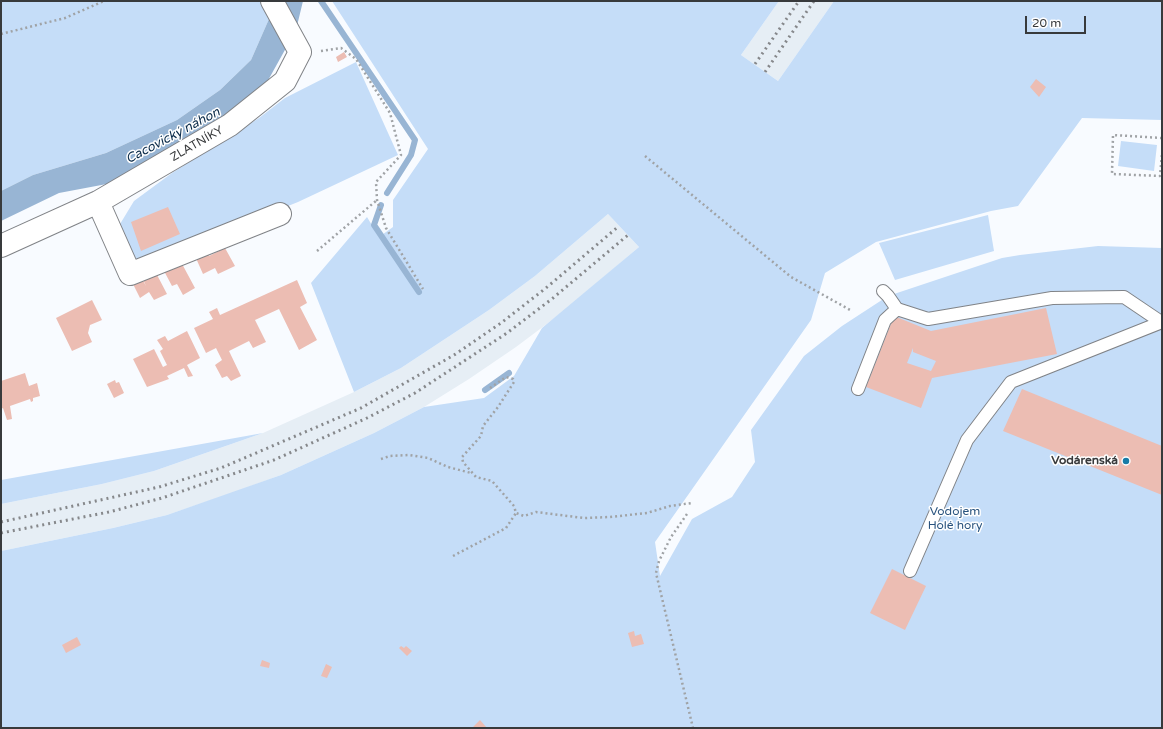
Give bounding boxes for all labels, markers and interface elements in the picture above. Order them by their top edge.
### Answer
scale bar [1027,8,1088,34]
text: 20 m [1032,16,1061,30]
water label: Cacovický náhon [123,105,223,167]
street label: ZLATNÍKY [168,123,226,165]
place label: Vodárenská [1051,454,1118,468]
marker: Vodárenská [1121,456,1131,466]
park label: Vodojem Holé hory [928,505,982,533]

